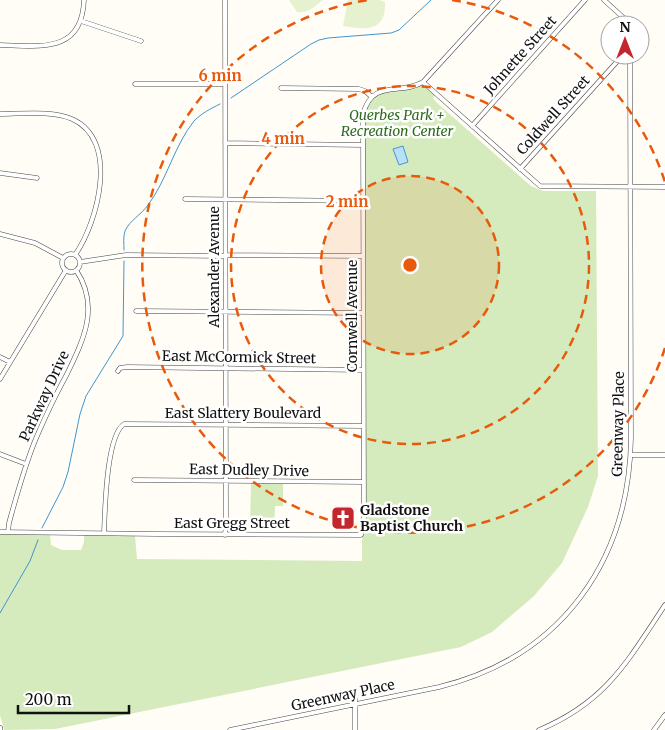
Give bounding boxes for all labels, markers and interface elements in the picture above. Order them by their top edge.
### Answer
street label: Johnette Street [479,11,561,99]
north arrow [600,15,650,65]
text: N [619,18,631,36]
text: 6 min [198,66,242,85]
street label: Coldwell Street [513,71,594,159]
park label: Querbes Park + Recreation Center [341,106,453,140]
text: 4 min [261,129,305,148]
text: 2 min [326,192,368,211]
street label: Alexander Avenue [205,206,223,329]
centre of rings [401,256,419,274]
street label: Cornwell Avenue [343,260,361,372]
street label: East McCormick Street [162,347,317,367]
street label: Parkway Drive [15,348,73,444]
street label: Greenway Place [608,371,628,477]
street label: East Slattery Boulevard [165,404,322,422]
street label: East Dudley Drive [189,460,309,480]
place label: Gladstone Baptist Church [360,501,464,535]
church icon: Gladstone Baptist Church [330,505,356,531]
street label: East Gregg Street [174,514,291,532]
street label: Greenway Place [290,675,396,715]
scale bar [18,682,129,714]
text: 200 m [25,690,72,709]

